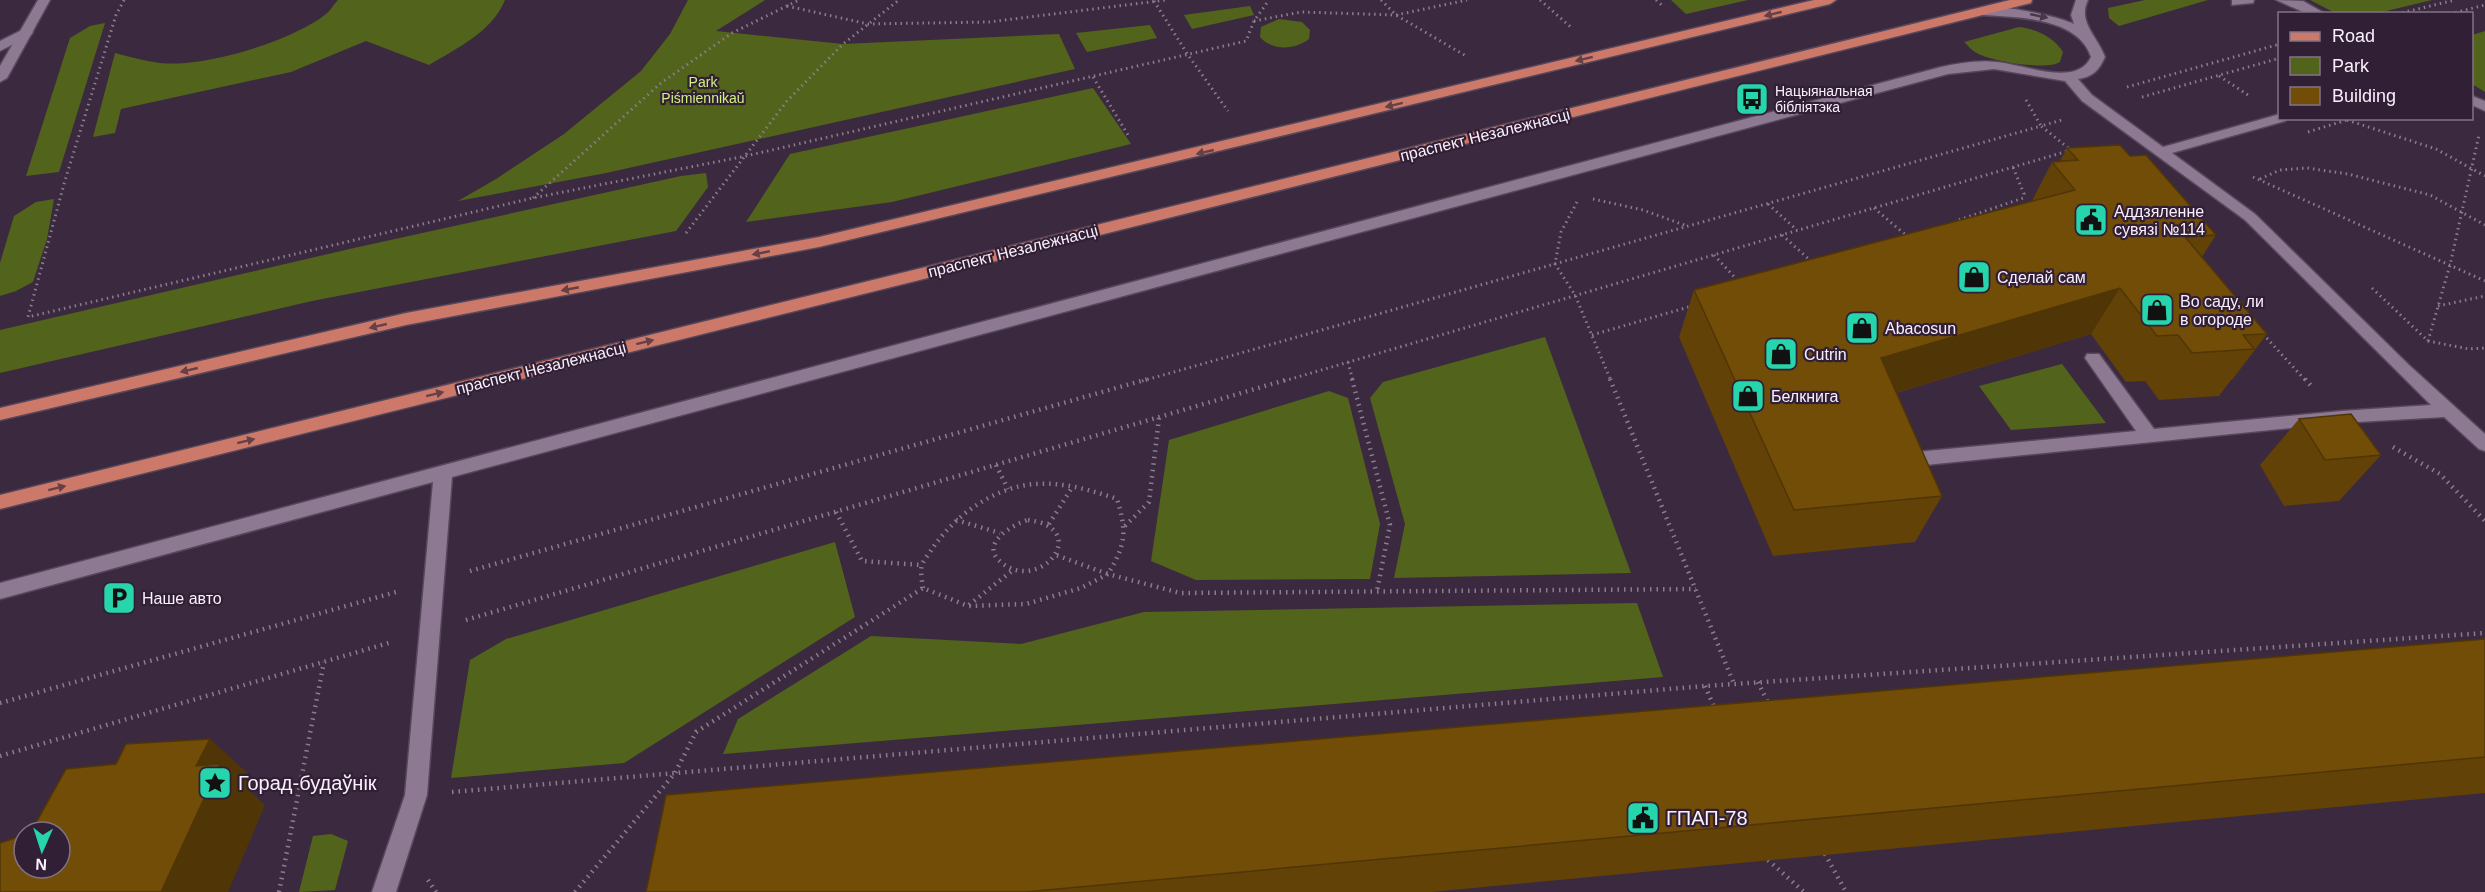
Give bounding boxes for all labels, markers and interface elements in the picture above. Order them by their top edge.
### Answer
one-way arrow [1764,9,1782,19]
one-way arrow [2030,12,2049,21]
legend [2278,12,2473,120]
text: Road [2332,26,2375,46]
one-way arrow [1575,55,1593,65]
text: Park [2332,56,2370,76]
park label: Park Piśmiennikaŭ [661,74,745,106]
bus stop icon: Нацыянальная бібліятэка [1734,81,1770,117]
place label: Нацыянальная бібліятэка [1775,83,1873,115]
text: Building [2332,86,2396,106]
one-way arrow [1385,101,1403,111]
street label: праспект Незалежнасці [1398,106,1572,164]
one-way arrow [1196,147,1214,157]
public building icon: Аддзяленне сувязі №114 [2073,202,2109,238]
place label: Аддзяленне сувязі №114 [2114,203,2205,238]
street label: праспект Незалежнасці [926,222,1100,280]
one-way arrow [752,249,771,258]
shop icon: Сделай сам [1956,259,1992,295]
place label: Сделай сам [1997,269,2086,286]
one-way arrow [560,285,579,294]
shop icon: Во саду, ли в огороде [2139,292,2175,328]
place label: Во саду, ли в огороде [2180,293,2264,328]
shop icon: Abacosun [1844,310,1880,346]
place label: Abacosun [1885,320,1956,337]
one-way arrow [369,321,388,331]
shop icon: Cutrin [1763,336,1799,372]
one-way arrow [636,337,654,347]
street label: праспект Незалежнасці [454,339,628,397]
place label: Cutrin [1804,346,1847,363]
one-way arrow [179,366,198,376]
shop icon: Белкнига [1730,378,1766,414]
place label: Белкнига [1771,388,1838,405]
one-way arrow [426,389,445,399]
one-way arrow [237,436,255,446]
one-way arrow [48,482,66,492]
parking icon: Наше авто [101,580,137,616]
place label: Наше авто [142,590,222,607]
place icon: Горад-будаўнік [197,765,233,801]
place label: Горад-будаўнік [238,772,377,794]
public building icon: ГПАП-78 [1625,800,1661,836]
place label: ГПАП-78 [1666,807,1748,829]
north arrow [12,820,72,880]
text: N [35,856,47,873]

